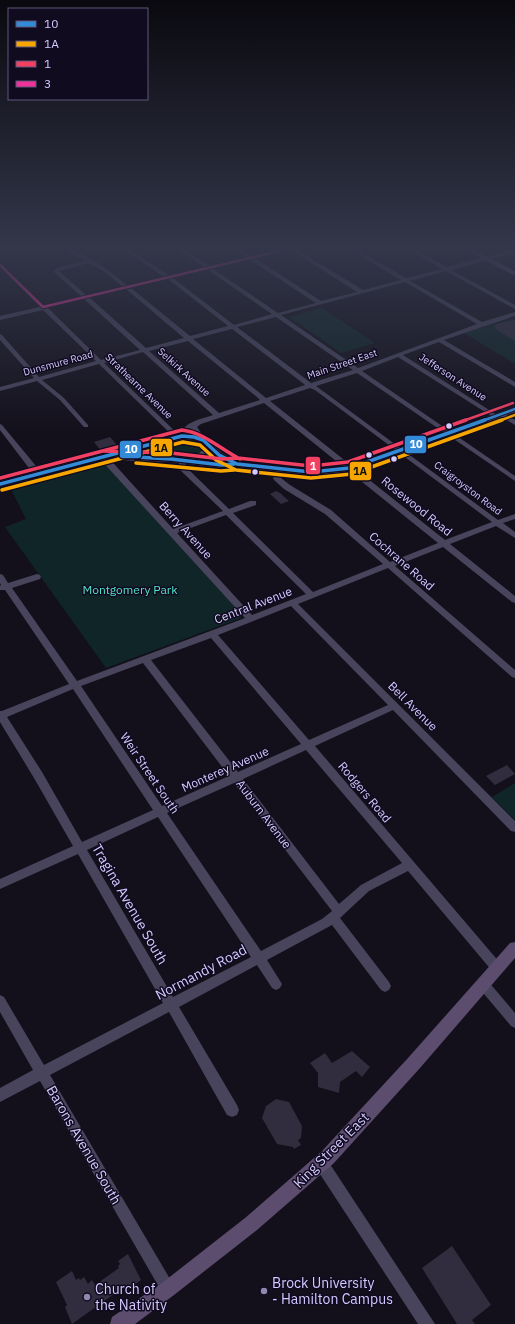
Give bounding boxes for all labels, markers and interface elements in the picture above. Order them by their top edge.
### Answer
legend [8,8,148,100]
text: 10 [44,16,58,31]
text: 1A [44,36,59,51]
text: 1 [44,56,51,71]
text: 3 [44,76,51,91]
street label: Selkirk Avenue [155,345,213,399]
street label: Main Street East [305,346,379,382]
street label: Dunsmure Road [22,347,94,379]
street label: Strathearne Avenue [103,350,176,422]
street label: Jefferson Avenue [417,350,490,404]
unlabelled marker [444,421,454,431]
line badge: 10 [404,435,427,454]
text: 10 [409,437,423,451]
line badge: 1A [150,438,173,457]
line badge: 10 [119,440,142,459]
text: 1A [154,441,169,455]
text: 10 [124,442,138,456]
unlabelled marker [364,450,374,460]
unlabelled marker [389,454,399,464]
line badge: 1 [305,456,321,475]
street label: Craigroyston Road [431,458,505,518]
text: 1 [310,459,317,473]
line badge: 1A [349,461,372,481]
text: 1A [353,464,368,478]
unlabelled marker [250,467,260,477]
street label: Rosewood Road [379,473,455,539]
street label: Berry Avenue [156,498,216,562]
street label: Cochrane Road [366,529,438,593]
park label: Montgomery Park [82,582,178,597]
street label: Central Avenue [212,583,294,627]
street label: Bell Avenue [385,678,441,734]
street label: Weir Street South [117,730,183,816]
street label: Monterey Avenue [179,743,271,795]
street label: Rodgers Road [335,759,395,825]
street label: Auburn Avenue [233,777,295,852]
street label: Tragina Avenue South [88,840,172,968]
street label: Normandy Road [152,940,250,1004]
street label: Barons Avenue South [43,1082,125,1208]
street label: King Street East [289,1108,373,1192]
place label: Brock University - Hamilton Campus [272,1274,393,1308]
place label: Church of the Nativity [95,1280,167,1314]
marker: Brock University - Hamilton Campus [259,1286,269,1296]
marker: Church of the Nativity [82,1292,92,1302]

